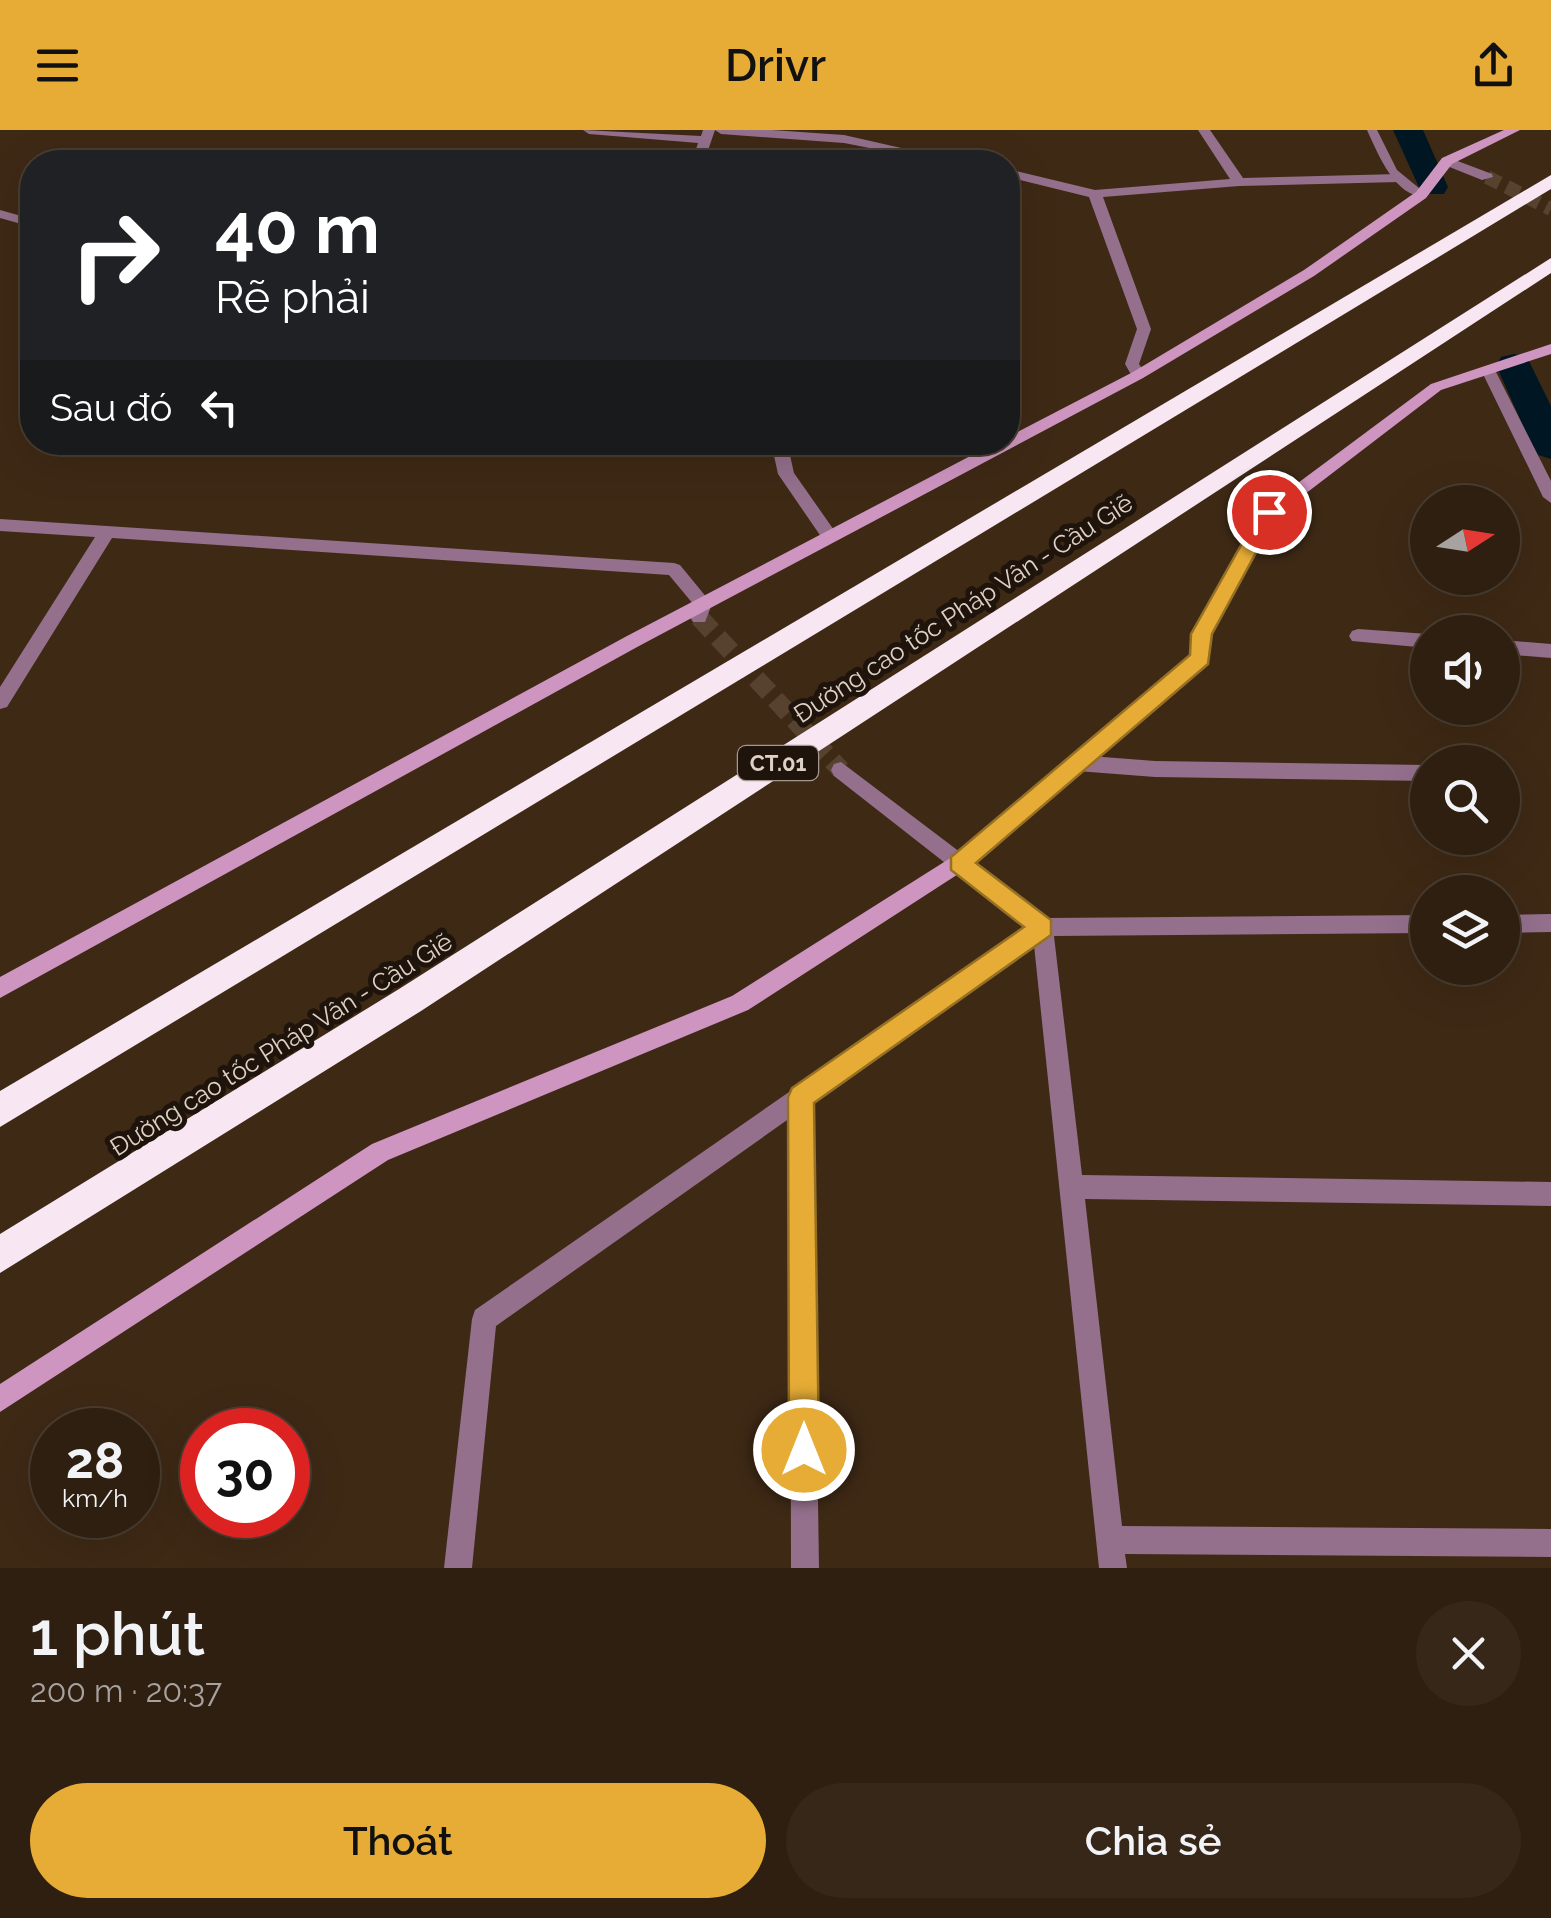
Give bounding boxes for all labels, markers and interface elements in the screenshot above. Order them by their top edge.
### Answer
icon: menu [30,38,85,93]
icon: share [1466,38,1521,93]
text: Drivr [725,39,826,92]
text: 40 m [215,187,380,269]
icon: right [50,190,180,320]
text: Rẽ phải [215,271,370,324]
icon: left [192,380,247,435]
text: Sau đó [50,385,172,430]
pin [1227,470,1312,555]
icon: arrive [1242,485,1297,540]
north arrow [1410,485,1520,595]
map controls [1410,485,1520,985]
street label: Đường cao tốc Pháp Vân - Cầu Giẽ [788,487,1138,729]
button: sound [1410,615,1520,725]
button: search [1410,745,1520,855]
road number: CT.01 [738,746,818,780]
button: layers [1410,875,1520,985]
street label: Đường cao tốc Pháp Vân - Cầu Giẽ [104,926,458,1162]
position arrow [752,1398,856,1502]
speed limit sign: 30 [180,1408,310,1538]
text: 28 [66,1431,124,1490]
text: km/h [62,1483,128,1513]
text: 1 phút [30,1599,205,1669]
button: close [1416,1601,1521,1706]
text: 200 m · 20:37 [30,1672,222,1709]
button: Thoát [30,1783,766,1898]
button: Chia sẻ [786,1783,1521,1898]

